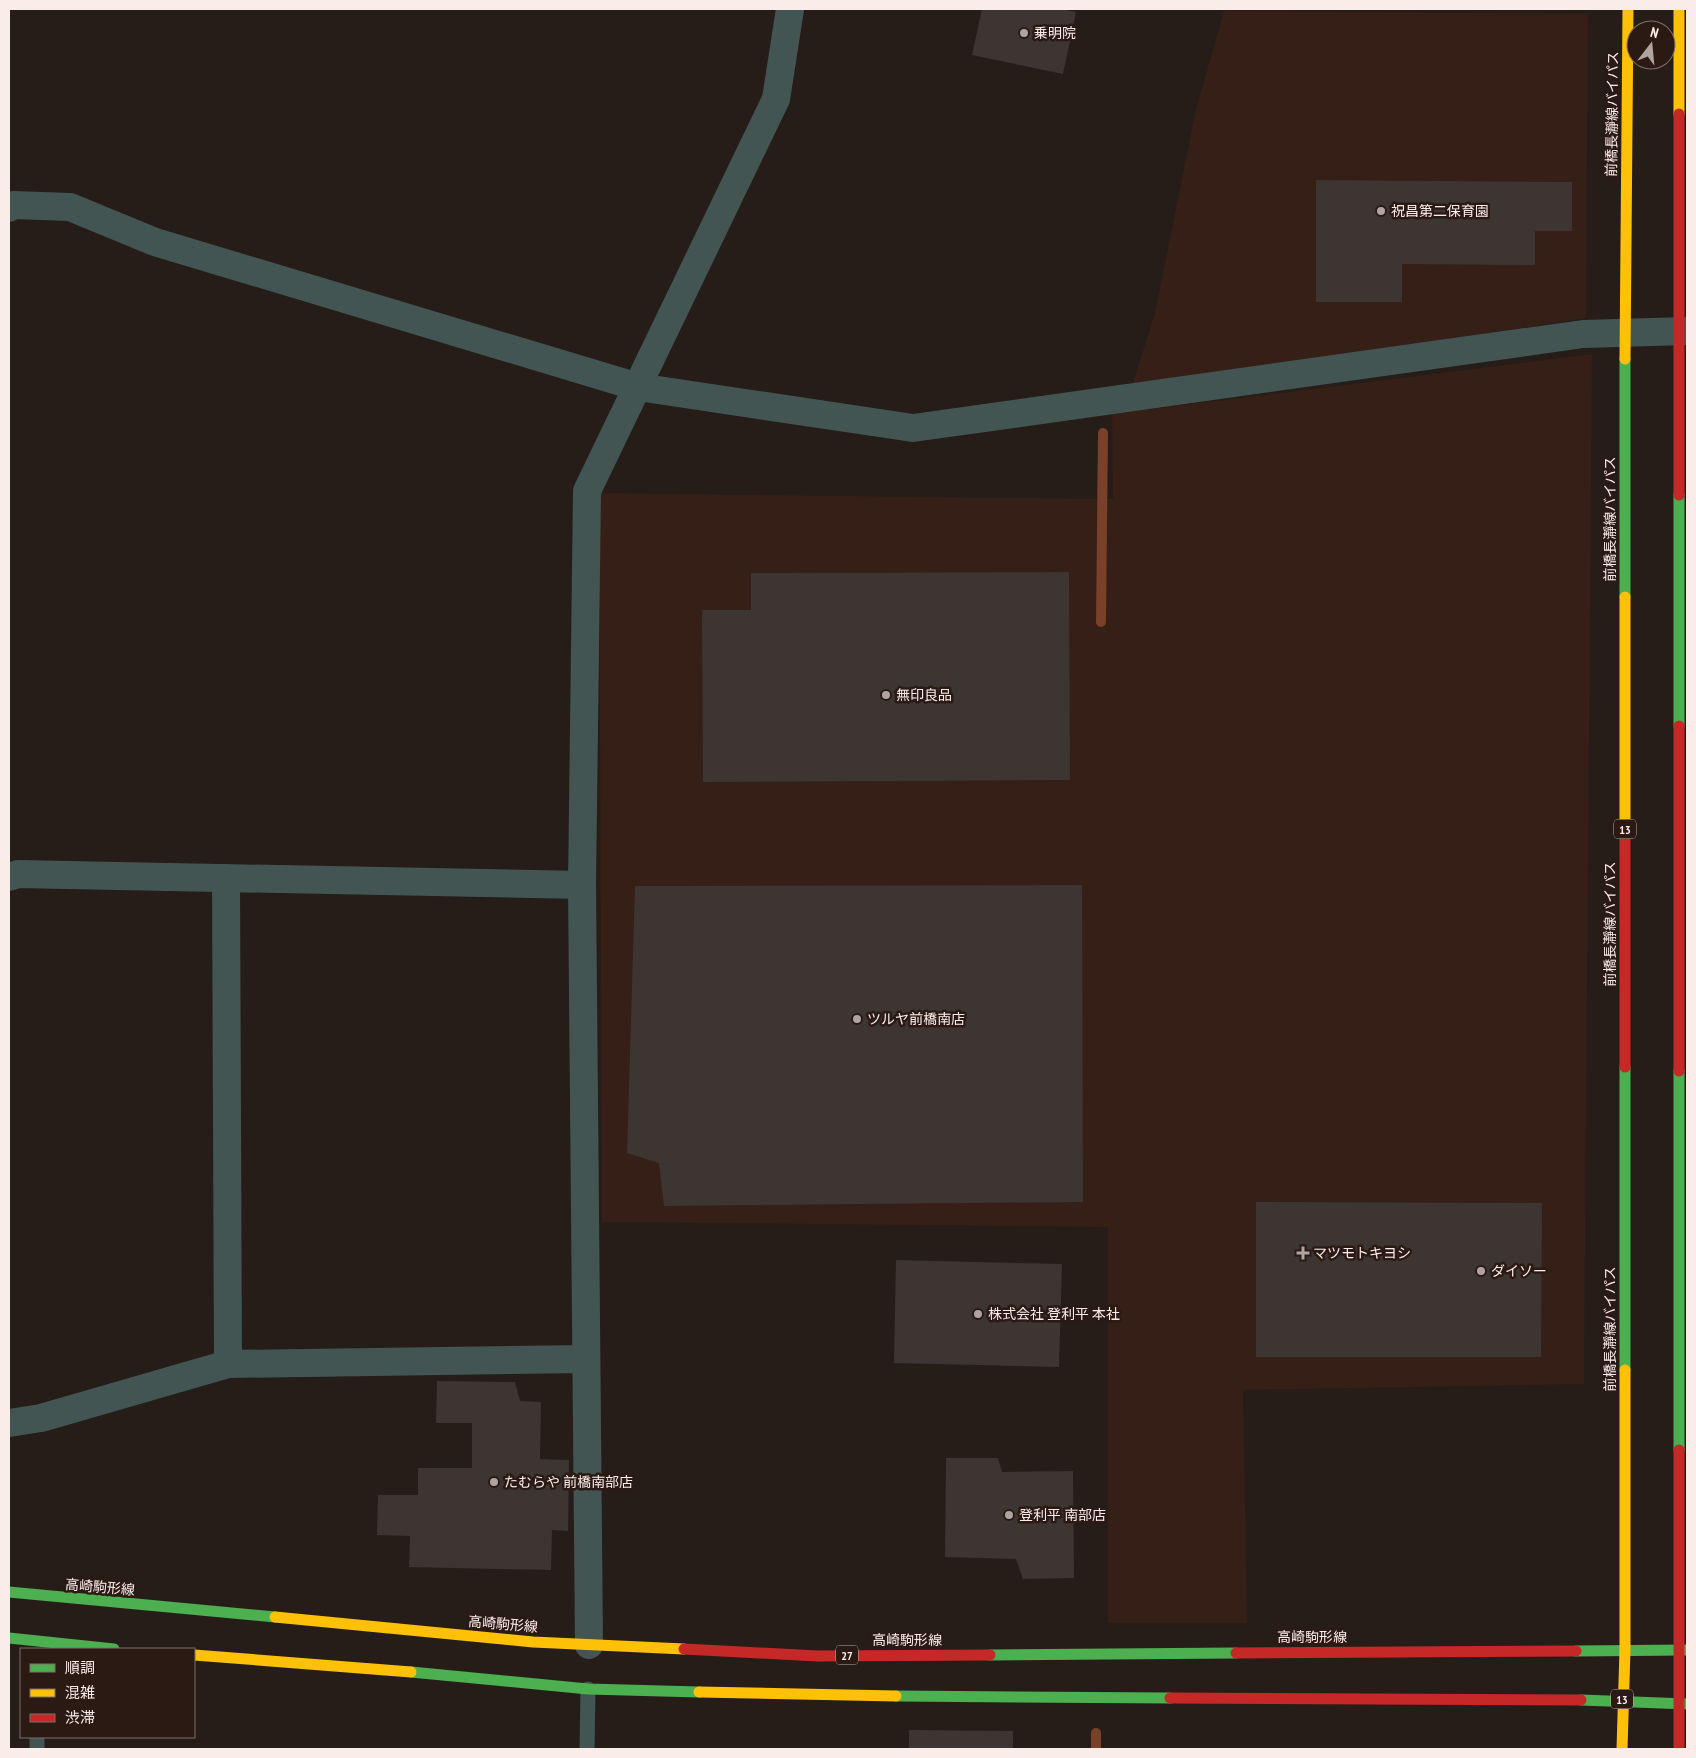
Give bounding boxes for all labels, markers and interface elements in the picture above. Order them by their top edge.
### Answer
north arrow [1626,20,1676,70]
text: N [1648,23,1661,42]
place label: 乗明院 [1034,24,1076,42]
marker: 乗明院 [1018,27,1030,39]
street label: 前橋長瀞線バイパス [1602,51,1622,177]
place label: 祝昌第二保育園 [1391,202,1489,220]
marker: 祝昌第二保育園 [1375,205,1387,217]
street label: 前橋長瀞線バイパス [1601,456,1619,582]
place label: 無印良品 [896,686,952,704]
marker: 無印良品 [880,689,892,701]
road number: 13 [1614,820,1636,839]
street label: 前橋長瀞線バイパス [1601,861,1619,987]
place label: ツルヤ前橋南店 [867,1010,965,1028]
marker: ツルヤ前橋南店 [851,1013,863,1025]
place label: マツモトキヨシ [1313,1244,1411,1262]
marker: マツモトキヨシ [1297,1247,1309,1259]
place label: ダイソー [1491,1262,1547,1280]
marker: ダイソー [1475,1265,1487,1277]
street label: 前橋長瀞線バイパス [1601,1266,1619,1392]
place label: 株式会社 登利平 本社 [988,1305,1120,1323]
marker: 株式会社 登利平 本社 [972,1308,984,1320]
place label: たむらや 前橋南部店 [504,1473,633,1491]
marker: たむらや 前橋南部店 [488,1476,500,1488]
place label: 登利平 南部店 [1019,1506,1106,1524]
marker: 登利平 南部店 [1003,1509,1015,1521]
street label: 高崎駒形線 [64,1575,136,1599]
street label: 高崎駒形線 [467,1612,539,1636]
street label: 高崎駒形線 [1277,1628,1347,1646]
street label: 高崎駒形線 [872,1631,942,1649]
road number: 27 [836,1646,858,1664]
legend [20,1648,195,1738]
text: 順調 [65,1658,95,1677]
text: 混雑 [65,1683,95,1702]
road number: 13 [1611,1690,1633,1708]
text: 渋滞 [65,1708,95,1727]

